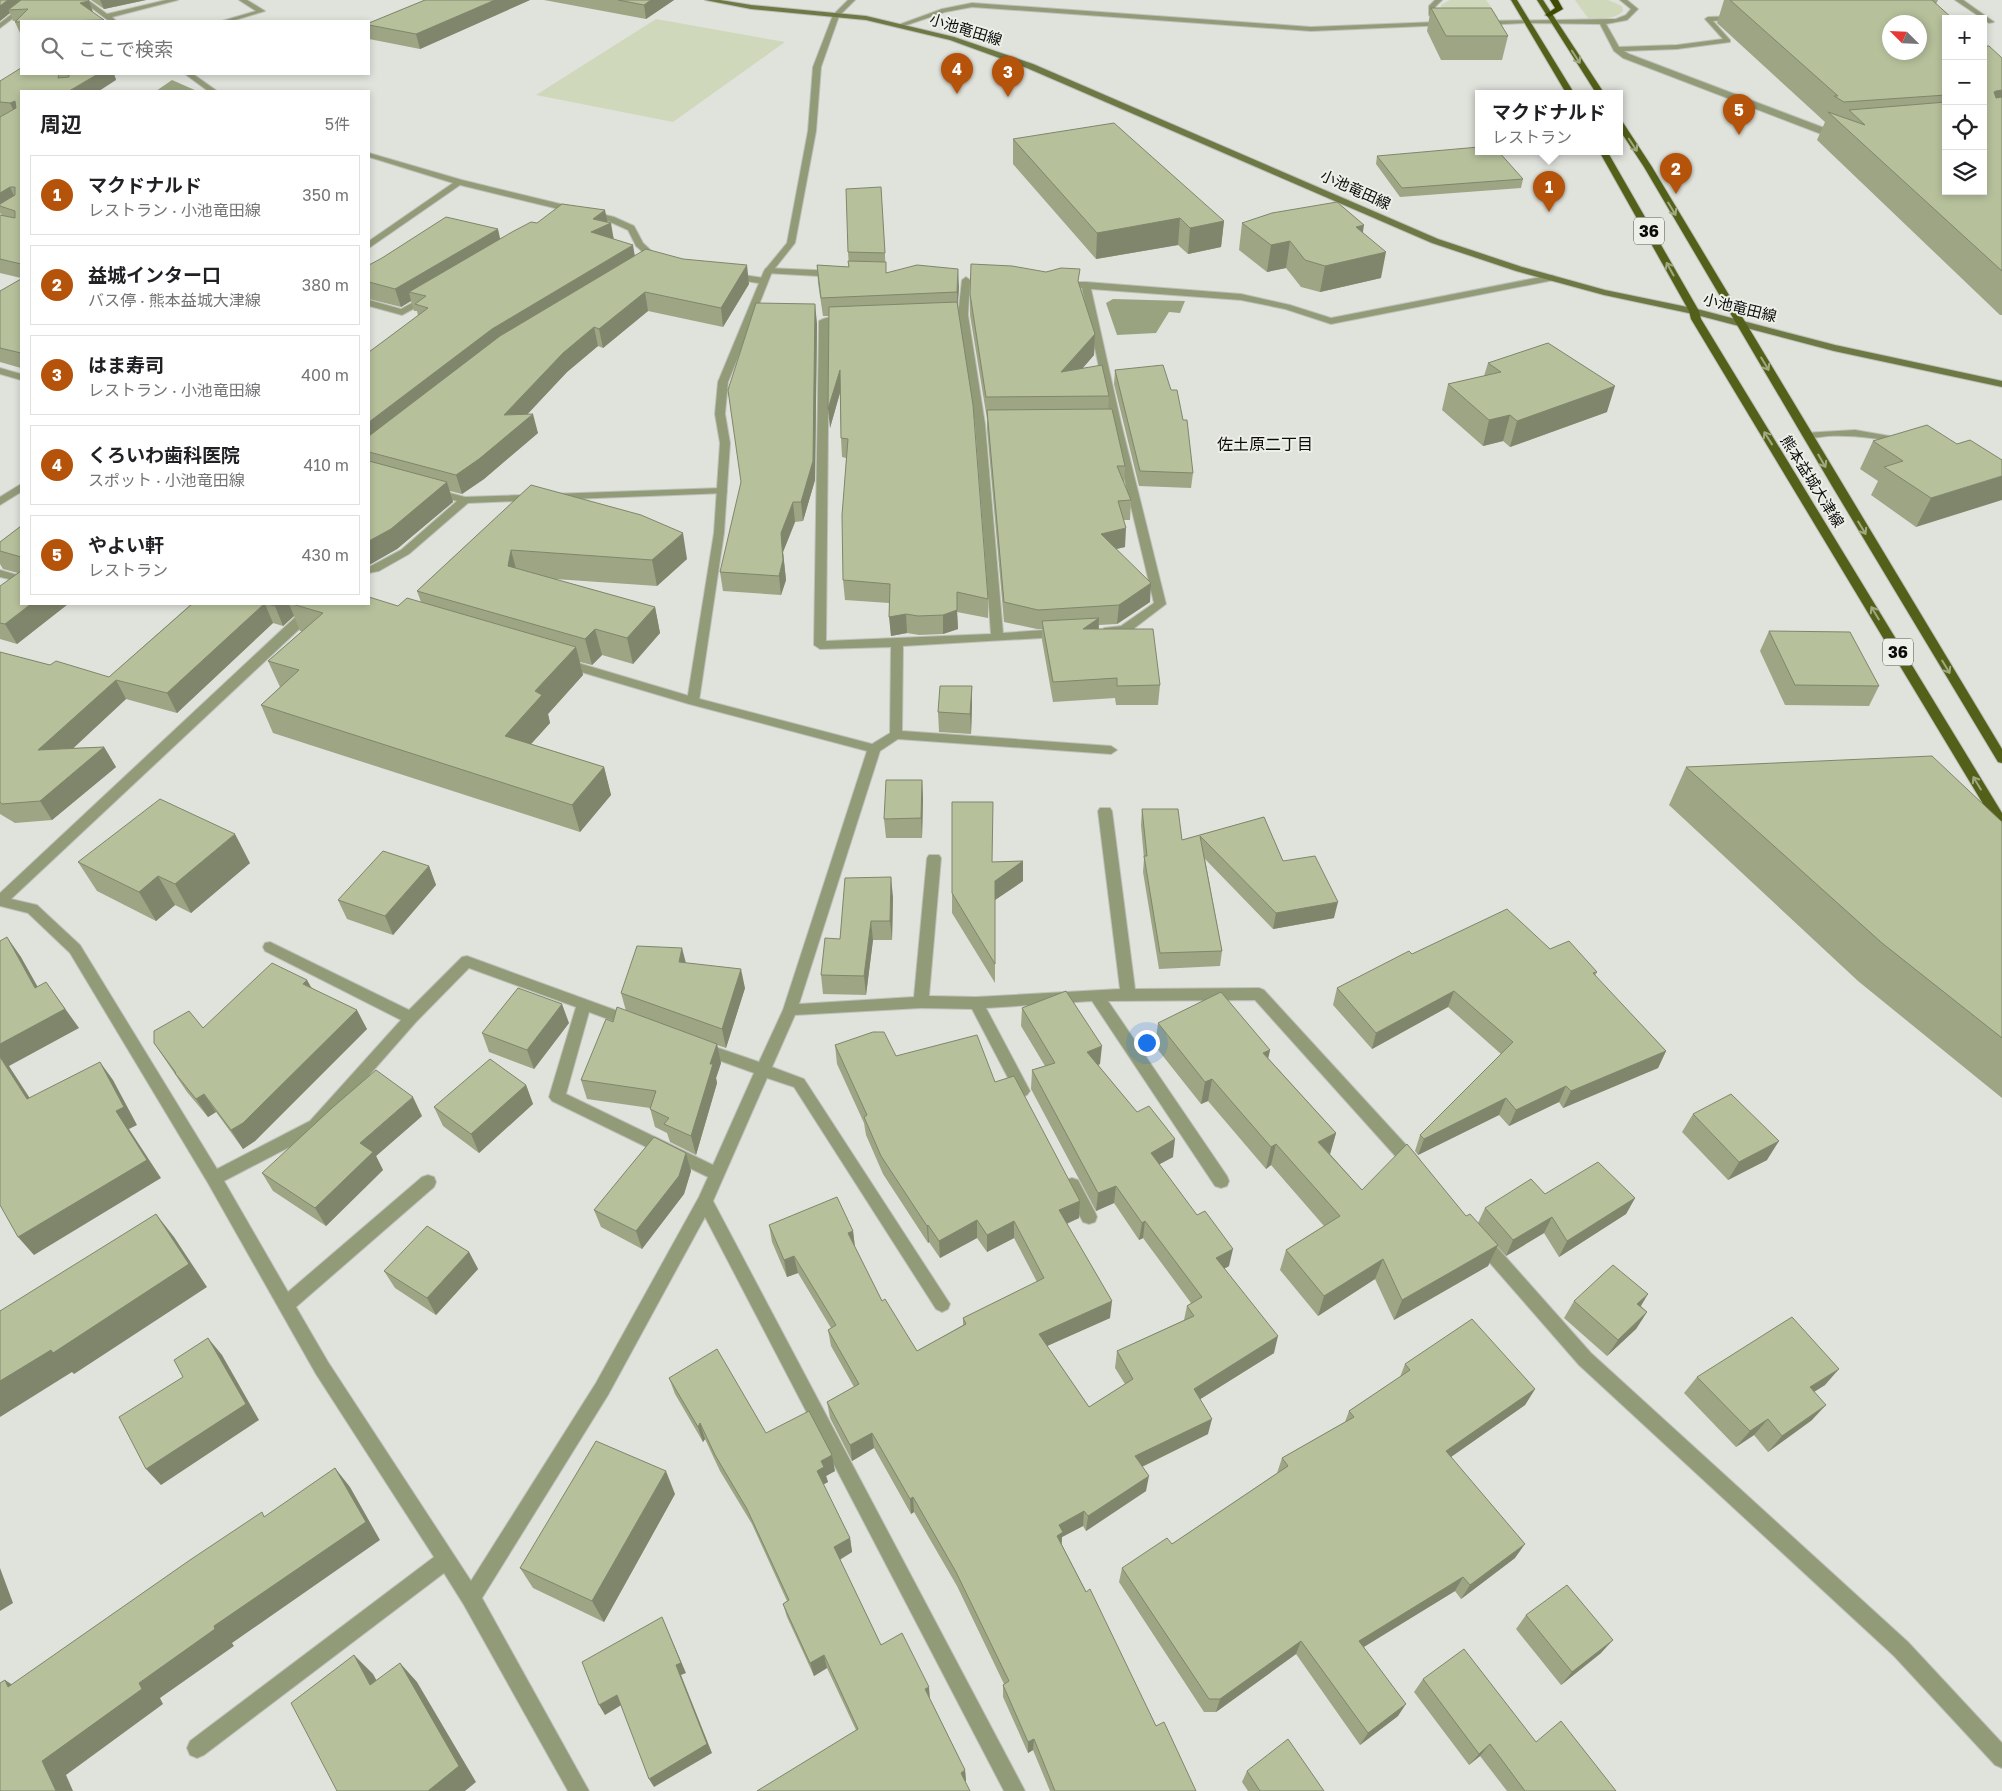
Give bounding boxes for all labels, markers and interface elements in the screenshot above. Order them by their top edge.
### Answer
street label: 小池竜田線 [927,9,1005,49]
north arrow [1882,15,1927,60]
map controls [1942,15,1987,195]
button: + [1942,15,1987,60]
search box [20,20,370,75]
icon: search [38,34,66,62]
text: ここで検索 [78,37,173,60]
one-way arrow [1571,50,1581,64]
pin: 4 [941,53,973,94]
pin: 3 [992,56,1024,97]
button: − [1942,60,1987,105]
popup [1475,90,1623,155]
pin: 5 [1723,94,1755,135]
text: マクドナルド [1492,100,1606,123]
button: locate [1942,105,1987,150]
text: 周辺 [40,111,82,137]
text: 5件 [325,114,350,134]
text: レストラン [1492,127,1572,147]
one-way arrow [1629,137,1639,151]
button: layers [1942,150,1987,195]
pin: 2 [1660,153,1692,194]
street label: 小池竜田線 [1318,166,1394,212]
pin: 1 [1533,171,1565,212]
text: マクドナルド [88,173,202,196]
text: 1 [53,185,61,205]
text: 350 m [302,185,349,205]
text: レストラン · 小池竜田線 [88,200,261,220]
one-way arrow [1668,201,1678,215]
road number: 36 [1634,218,1664,245]
one-way arrow [1665,261,1675,276]
text: 益城インター口 [88,263,221,286]
text: 2 [52,275,62,295]
text: 380 m [302,275,349,295]
street label: 小池竜田線 [1701,289,1779,325]
text: バス停 · 熊本益城大津線 [88,290,261,310]
text: はま寿司 [88,353,164,376]
one-way arrow [1760,357,1770,371]
text: 3 [52,365,62,385]
text: 400 m [301,365,349,385]
text: レストラン · 小池竜田線 [88,380,261,400]
one-way arrow [1763,432,1773,446]
street label: 熊本益城大津線 [1778,432,1848,530]
district label: 佐土原二丁目 [1217,434,1313,454]
text: くろいわ歯科医院 [88,443,240,466]
one-way arrow [1817,453,1827,467]
text: 4 [52,455,62,475]
text: 410 m [303,455,349,475]
text: スポット · 小池竜田線 [88,470,245,490]
one-way arrow [1857,521,1867,535]
text: やよい軒 [88,533,164,556]
text: 5 [52,545,62,565]
text: 430 m [302,545,349,565]
text: レストラン [88,560,168,580]
one-way arrow [1869,607,1879,621]
road number: 36 [1883,638,1913,666]
one-way arrow [1942,659,1952,673]
one-way arrow [1971,776,1981,790]
your location [1134,1030,1160,1056]

